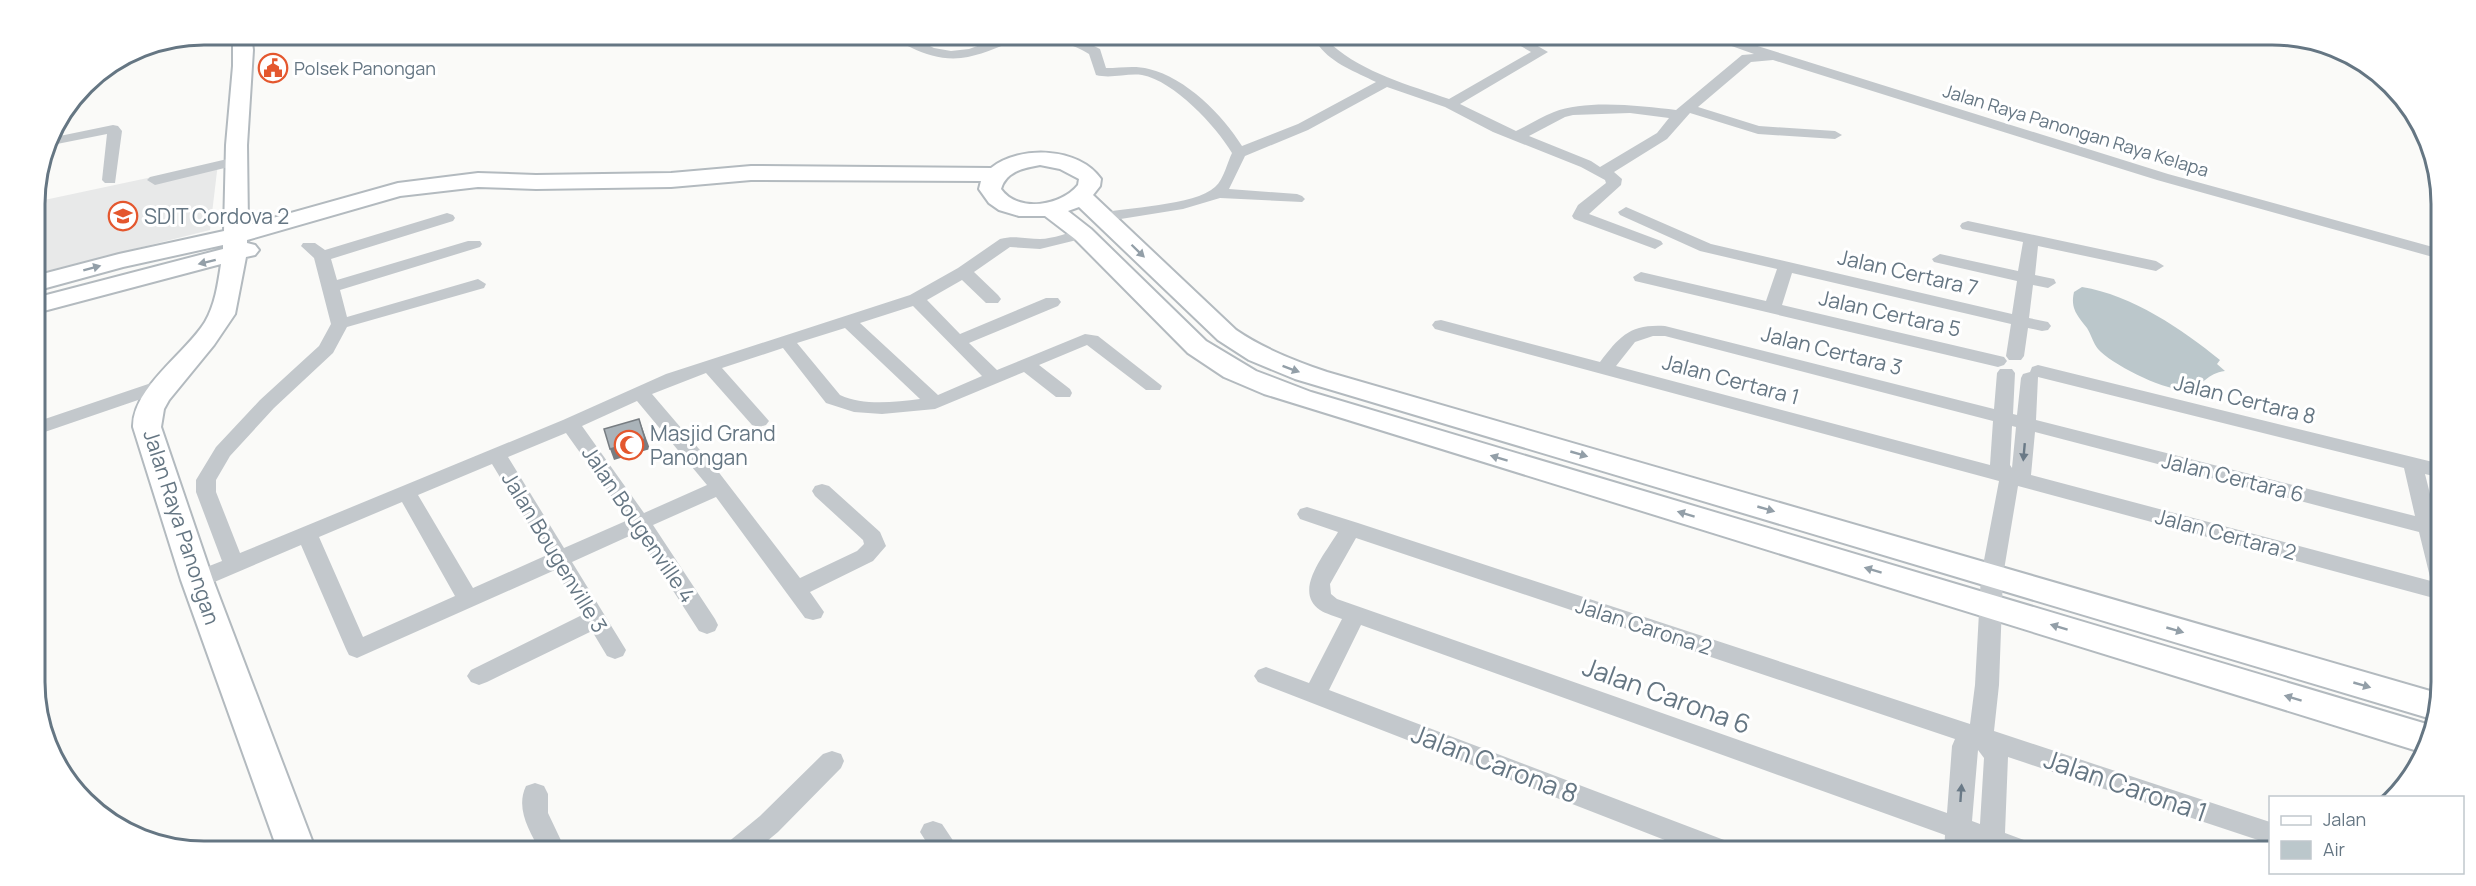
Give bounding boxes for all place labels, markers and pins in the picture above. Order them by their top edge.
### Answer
public building icon: Polsek Panongan [257,52,289,84]
place label: Polsek Panongan [294,56,436,80]
school or university icon: SDIT Cordova 2 [107,200,139,232]
place label: SDIT Cordova 2 [144,202,289,230]
place label: Masjid Grand Panongan [650,419,776,471]
mosque icon: Masjid Grand Panongan [613,429,645,461]

